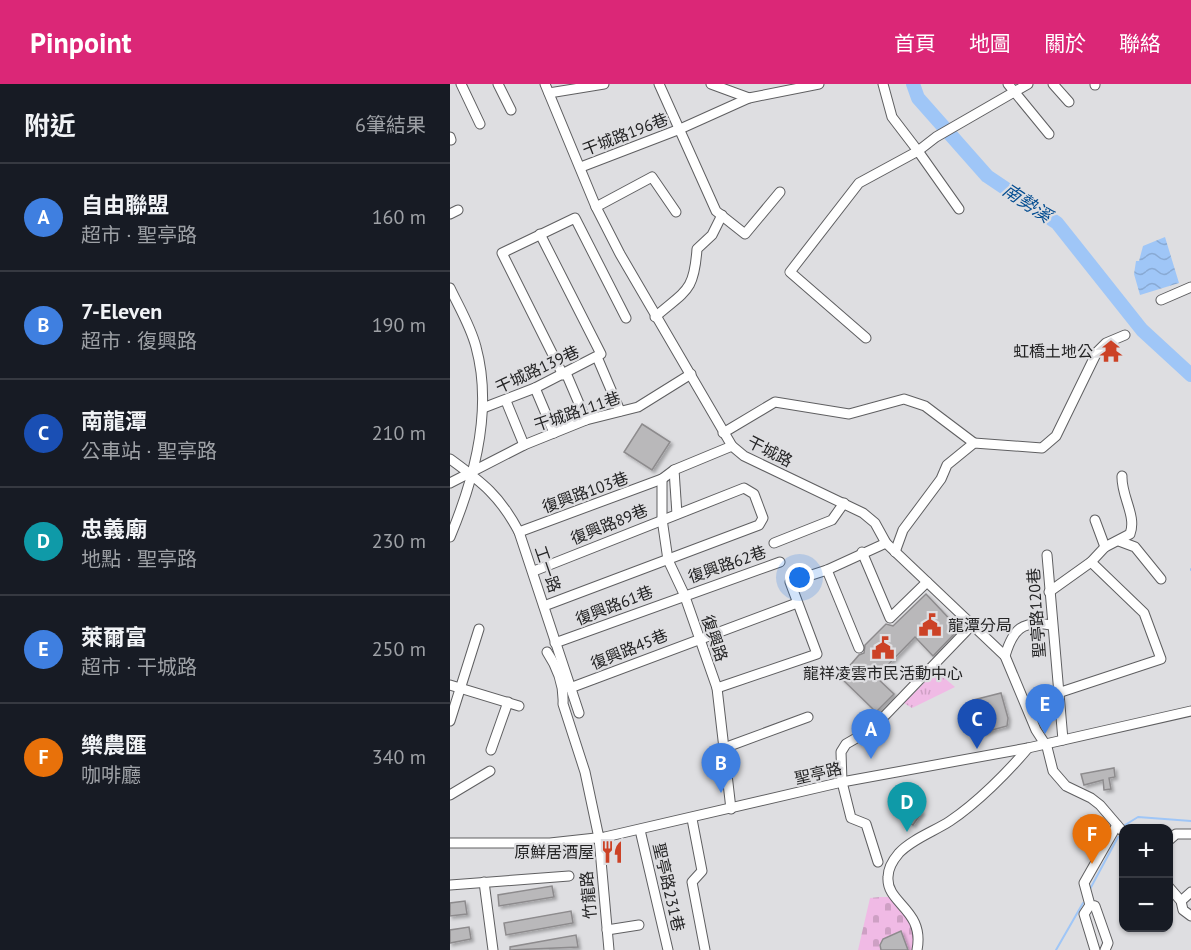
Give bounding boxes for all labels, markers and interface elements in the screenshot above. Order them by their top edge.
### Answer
text: Pinpoint [30,24,132,61]
text: 首頁 [894,30,936,57]
text: 地圖 [969,30,1011,57]
text: 關於 [1044,30,1086,57]
text: 聯絡 [1119,30,1161,57]
text: 附近 [24,109,76,142]
street label: 干城路196巷 [579,109,671,159]
text: 6筆結果 [355,112,426,138]
water label: 南勢溪 [998,178,1059,229]
text: 自由聯盟 [81,191,169,219]
text: A [37,204,50,230]
text: 160 m [372,204,426,230]
text: 超市 · 聖亭路 [81,222,197,248]
text: 7-Eleven [81,297,162,325]
text: B [38,312,49,338]
text: 190 m [372,312,426,338]
text: 超市 · 復興路 [81,328,197,354]
temple icon: 虹橋土地公 [1098,338,1124,364]
street label: 干城路139巷 [492,341,582,397]
place label: 虹橋土地公 [1013,341,1093,361]
street label: 干城路111巷 [531,387,623,435]
text: 南龍潭 [81,407,147,435]
text: C [38,420,49,446]
text: 210 m [372,420,426,446]
street label: 干城路 [744,431,796,471]
text: 公車站 · 聖亭路 [81,438,217,464]
street label: 復興路103巷 [539,467,631,517]
street label: 復興路89巷 [567,499,651,549]
text: 忠義廟 [81,515,147,543]
text: D [37,528,50,554]
text: 230 m [372,528,426,554]
street label: 復興路62巷 [685,541,769,587]
street label: 工一路 [531,543,565,595]
text: 地點 · 聖亭路 [81,546,197,572]
your location [785,563,814,592]
street label: 聖亭路120巷 [1023,567,1049,659]
street label: 復興路61巷 [572,581,656,629]
street label: 復興路 [698,612,732,664]
public building icon: 龍潭分局 [917,612,943,638]
place label: 龍潭分局 [948,615,1012,635]
text: 萊爾富 [81,623,147,651]
street label: 復興路45巷 [587,624,671,674]
public building icon: 龍祥凌雲市民活動中心 [870,635,896,661]
text: E [38,636,49,662]
text: 250 m [372,636,426,662]
text: 超市 · 干城路 [81,654,197,680]
place label: 龍祥凌雲市民活動中心 [803,663,963,683]
pin: E [1026,684,1064,734]
pin: C [958,700,996,749]
pin: A [852,710,890,759]
text: 樂農匯 [81,731,147,759]
text: F [38,744,49,770]
text: 340 m [372,744,426,770]
pin: B [702,744,740,793]
street label: 聖亭路 [792,758,844,788]
text: 咖啡廳 [81,762,141,788]
pin: D [888,782,926,832]
pin: F [1072,814,1112,864]
map controls [1119,824,1173,932]
button: + [1119,824,1173,878]
restaurant icon: 原鮮居酒屋 [599,839,625,865]
street label: 聖亭路231巷 [649,841,689,933]
place label: 原鮮居酒屋 [514,842,594,862]
street label: 竹龍路 [576,870,600,920]
button: − [1119,878,1173,932]

